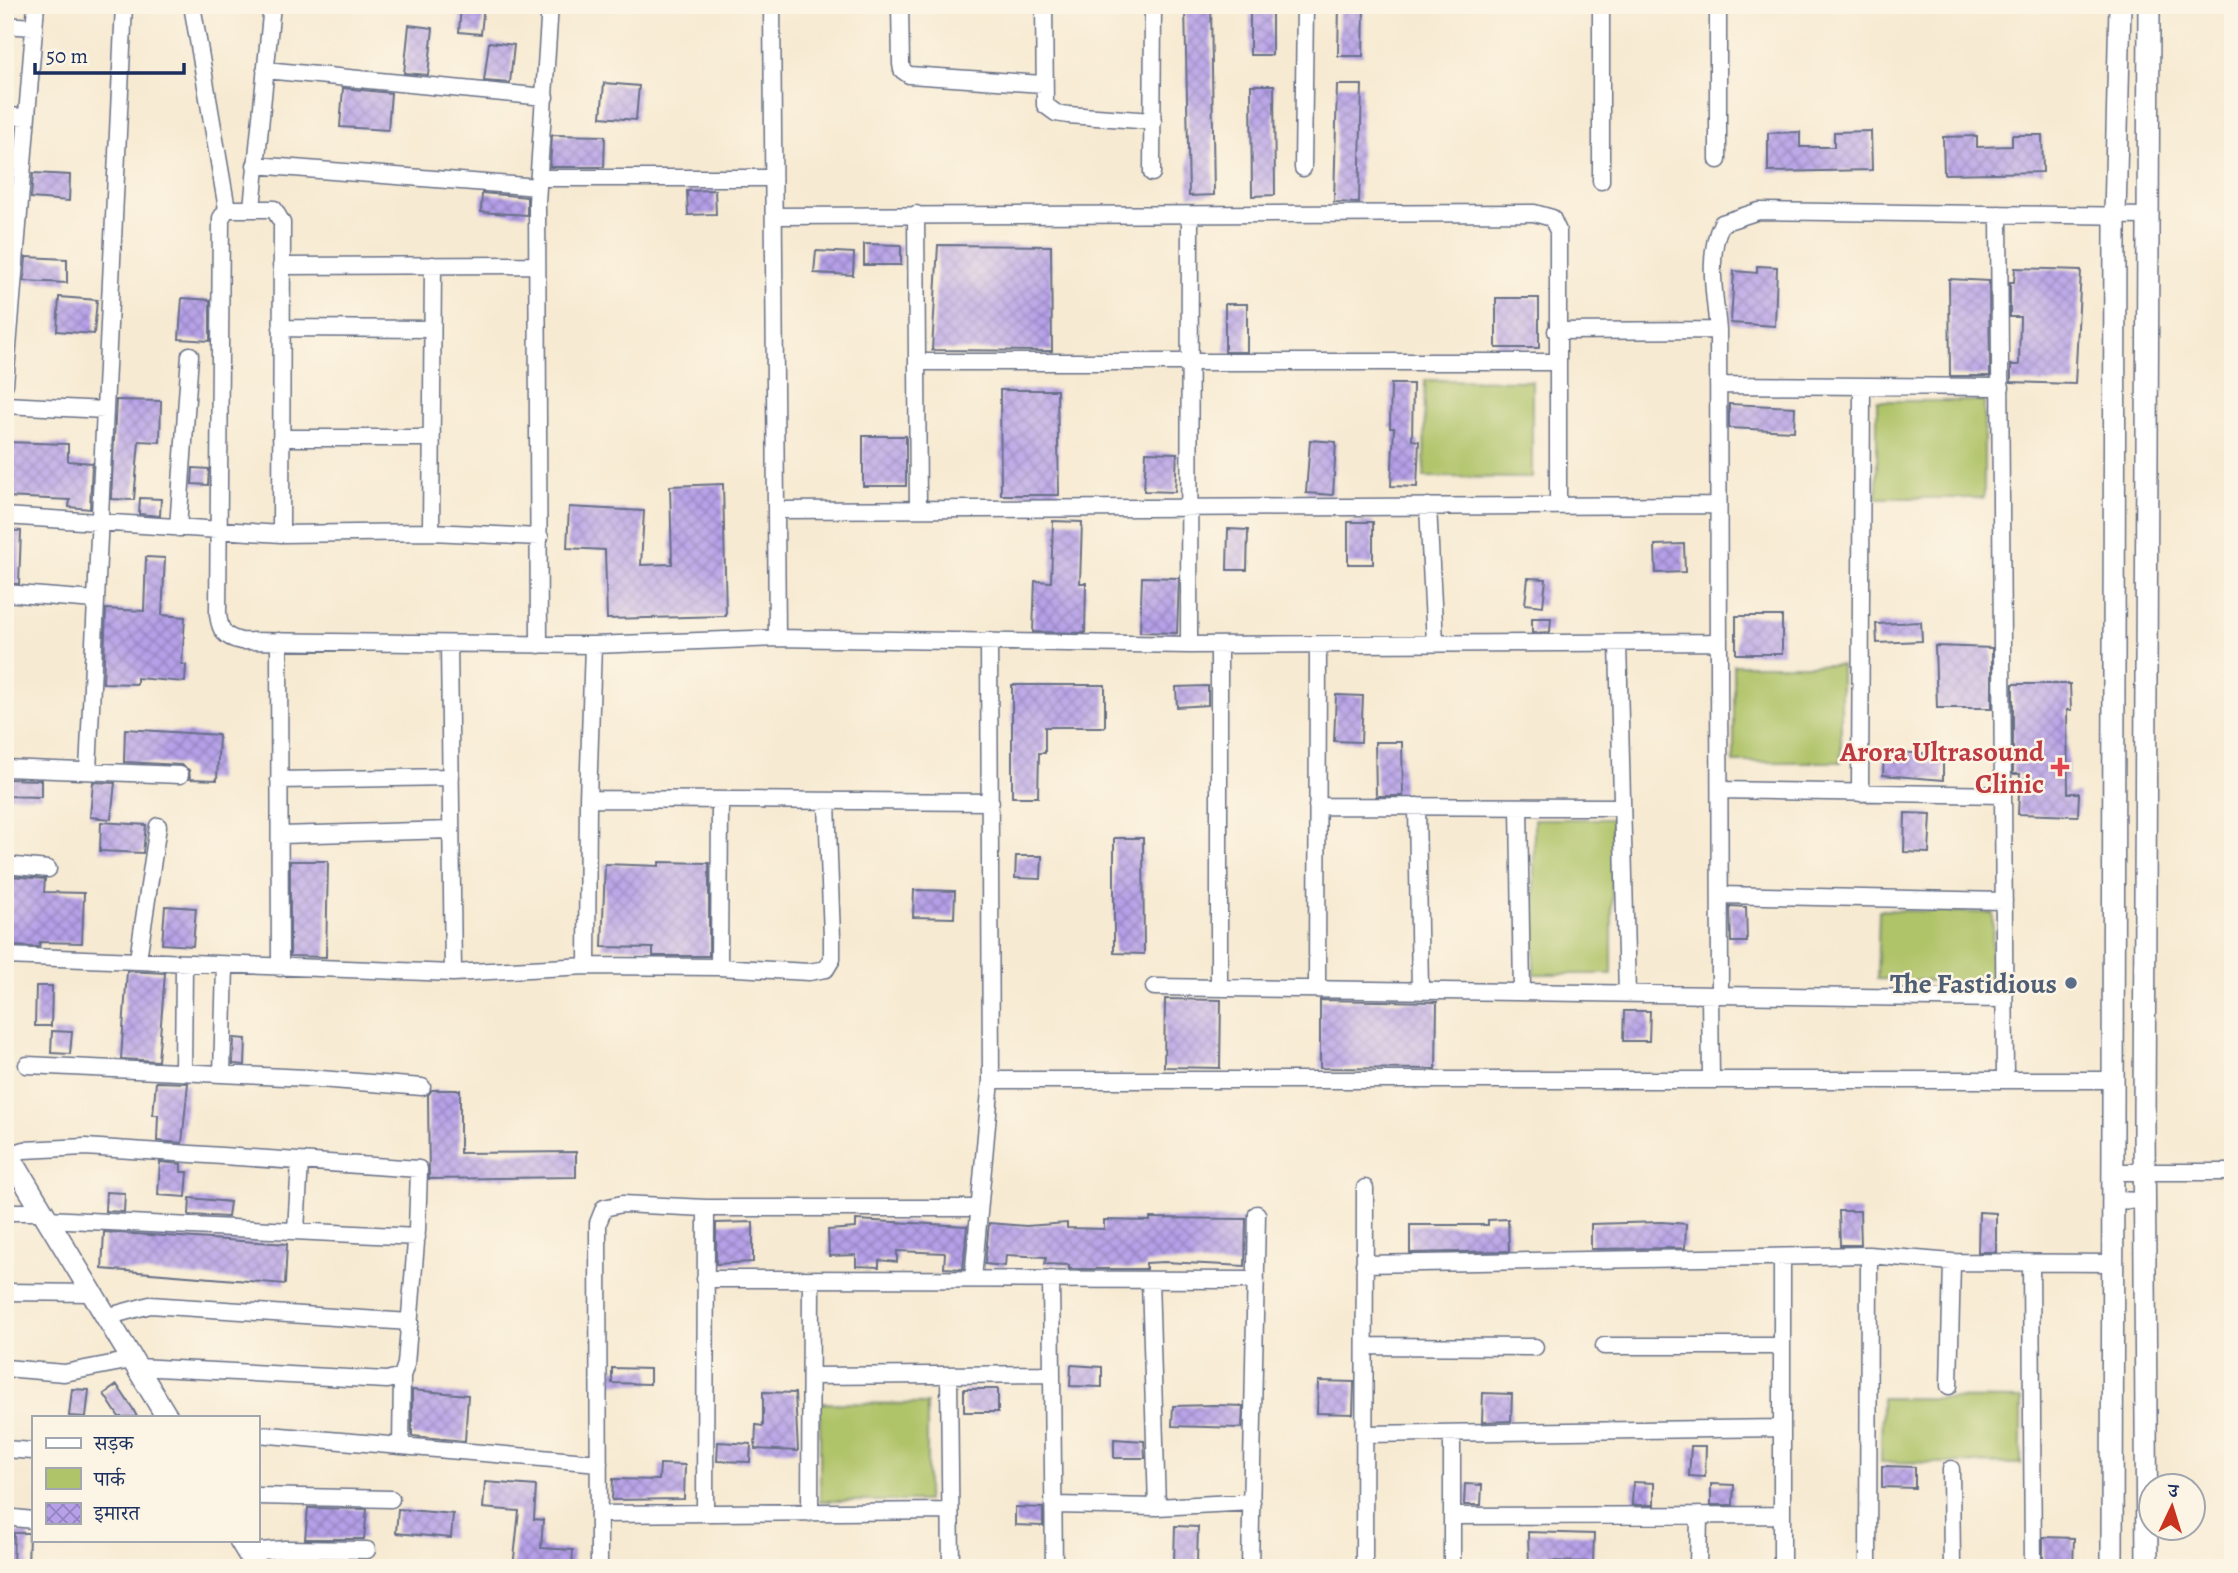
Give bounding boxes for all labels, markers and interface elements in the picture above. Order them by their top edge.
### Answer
scale bar [35,32,184,76]
text: 50 m [46,42,88,70]
place label: Arora Ultrasound Clinic [1839,733,2045,803]
marker: Arora Ultrasound Clinic [2050,757,2070,777]
place label: The Fastidious [1890,965,2057,1003]
marker: The Fastidious [2063,975,2079,991]
legend [32,1416,259,1542]
text: सड़क [93,1429,134,1457]
text: पार्क [93,1465,126,1493]
north arrow [2136,1472,2206,1542]
text: उ [2165,1478,2180,1504]
text: इमारत [93,1499,141,1527]

